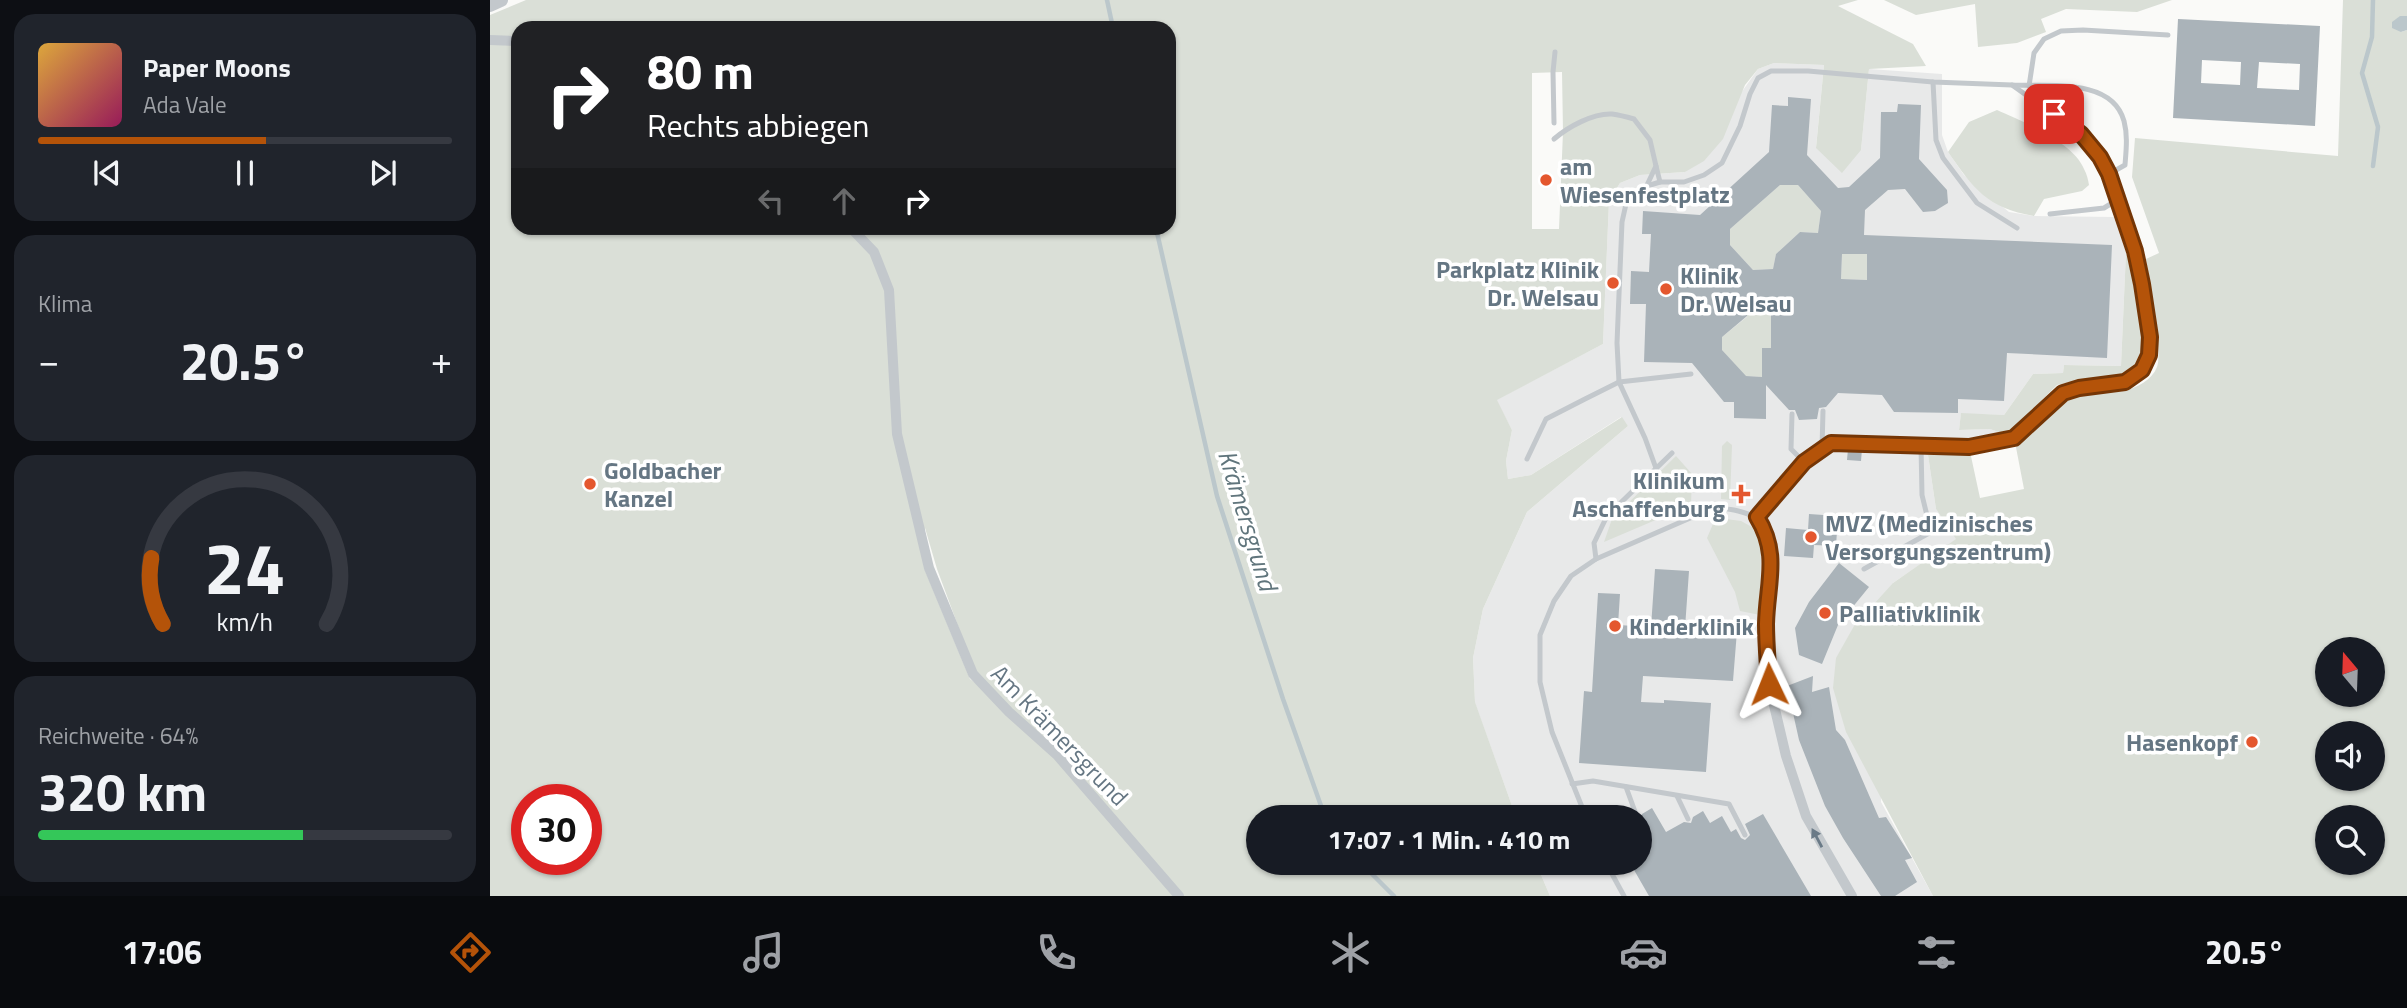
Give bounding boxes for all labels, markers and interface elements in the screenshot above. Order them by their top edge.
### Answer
text: 80 m [647,33,754,108]
text: Paper Moons [143,48,291,87]
icon: right [532,49,623,140]
pin [2024,84,2084,144]
text: Ada Vale [143,87,227,122]
icon: arrive [2035,95,2073,133]
text: Rechts abbiegen [647,101,869,149]
place label: am Wiesenfestplatz [1560,148,1730,212]
icon: previous [88,154,126,192]
icon: pause [226,154,264,192]
icon: next [364,154,402,192]
marker: am Wiesenfestplatz [1538,172,1554,188]
icon: left [752,182,790,220]
icon: ahead [825,182,863,220]
icon: right [898,182,936,220]
place label: Parkplatz Klinik Dr. Welsau [1436,251,1600,315]
place label: Klinik Dr. Welsau [1680,257,1792,321]
marker: Parkplatz Klinik Dr. Welsau [1605,275,1621,291]
marker: Klinik Dr. Welsau [1658,281,1674,297]
text: Klima [38,286,92,321]
text: 20.5° [180,321,310,400]
text: − [38,331,59,389]
text: + [431,331,452,389]
water label: Krämersgrund [1208,445,1289,598]
place label: Goldbacher Kanzel [604,452,722,516]
place label: Klinikum Aschaffenburg [1572,462,1725,526]
marker: Goldbacher Kanzel [582,476,598,492]
marker: Klinikum Aschaffenburg [1731,484,1751,504]
place label: MVZ (Medizinisches Versorgungszentrum) [1825,505,2051,569]
text: 24 [204,513,286,623]
marker: MVZ (Medizinisches Versorgungszentrum) [1803,529,1819,545]
place label: Palliativklinik [1839,595,1981,631]
text: km/h [217,603,273,641]
marker: Palliativklinik [1817,605,1833,621]
place label: Kinderklinik [1629,608,1755,644]
marker: Kinderklinik [1607,618,1623,634]
north arrow [2315,637,2385,707]
map controls [2315,637,2385,875]
position arrow [1732,647,1806,721]
street label: Am Krämersgrund [983,656,1137,814]
text: Reichweite · 64% [38,718,198,753]
button: sound [2315,721,2385,791]
place label: Hasenkopf [2126,724,2238,760]
marker: Hasenkopf [2244,734,2260,750]
text: 320 km [38,752,207,831]
speed limit sign: 30 [511,784,602,875]
button: search [2315,805,2385,875]
text: 17:07 · 1 Min. · 410 m [1328,820,1570,859]
one-way arrow [1811,828,1823,847]
text: 17:06 [122,928,202,976]
icon: directions [446,928,495,977]
icon: music [739,928,788,977]
icon: phone [1032,928,1081,977]
icon: climate [1326,928,1375,977]
icon: car [1619,928,1668,977]
icon: filters [1912,928,1961,977]
text: 20.5° [2205,928,2285,976]

